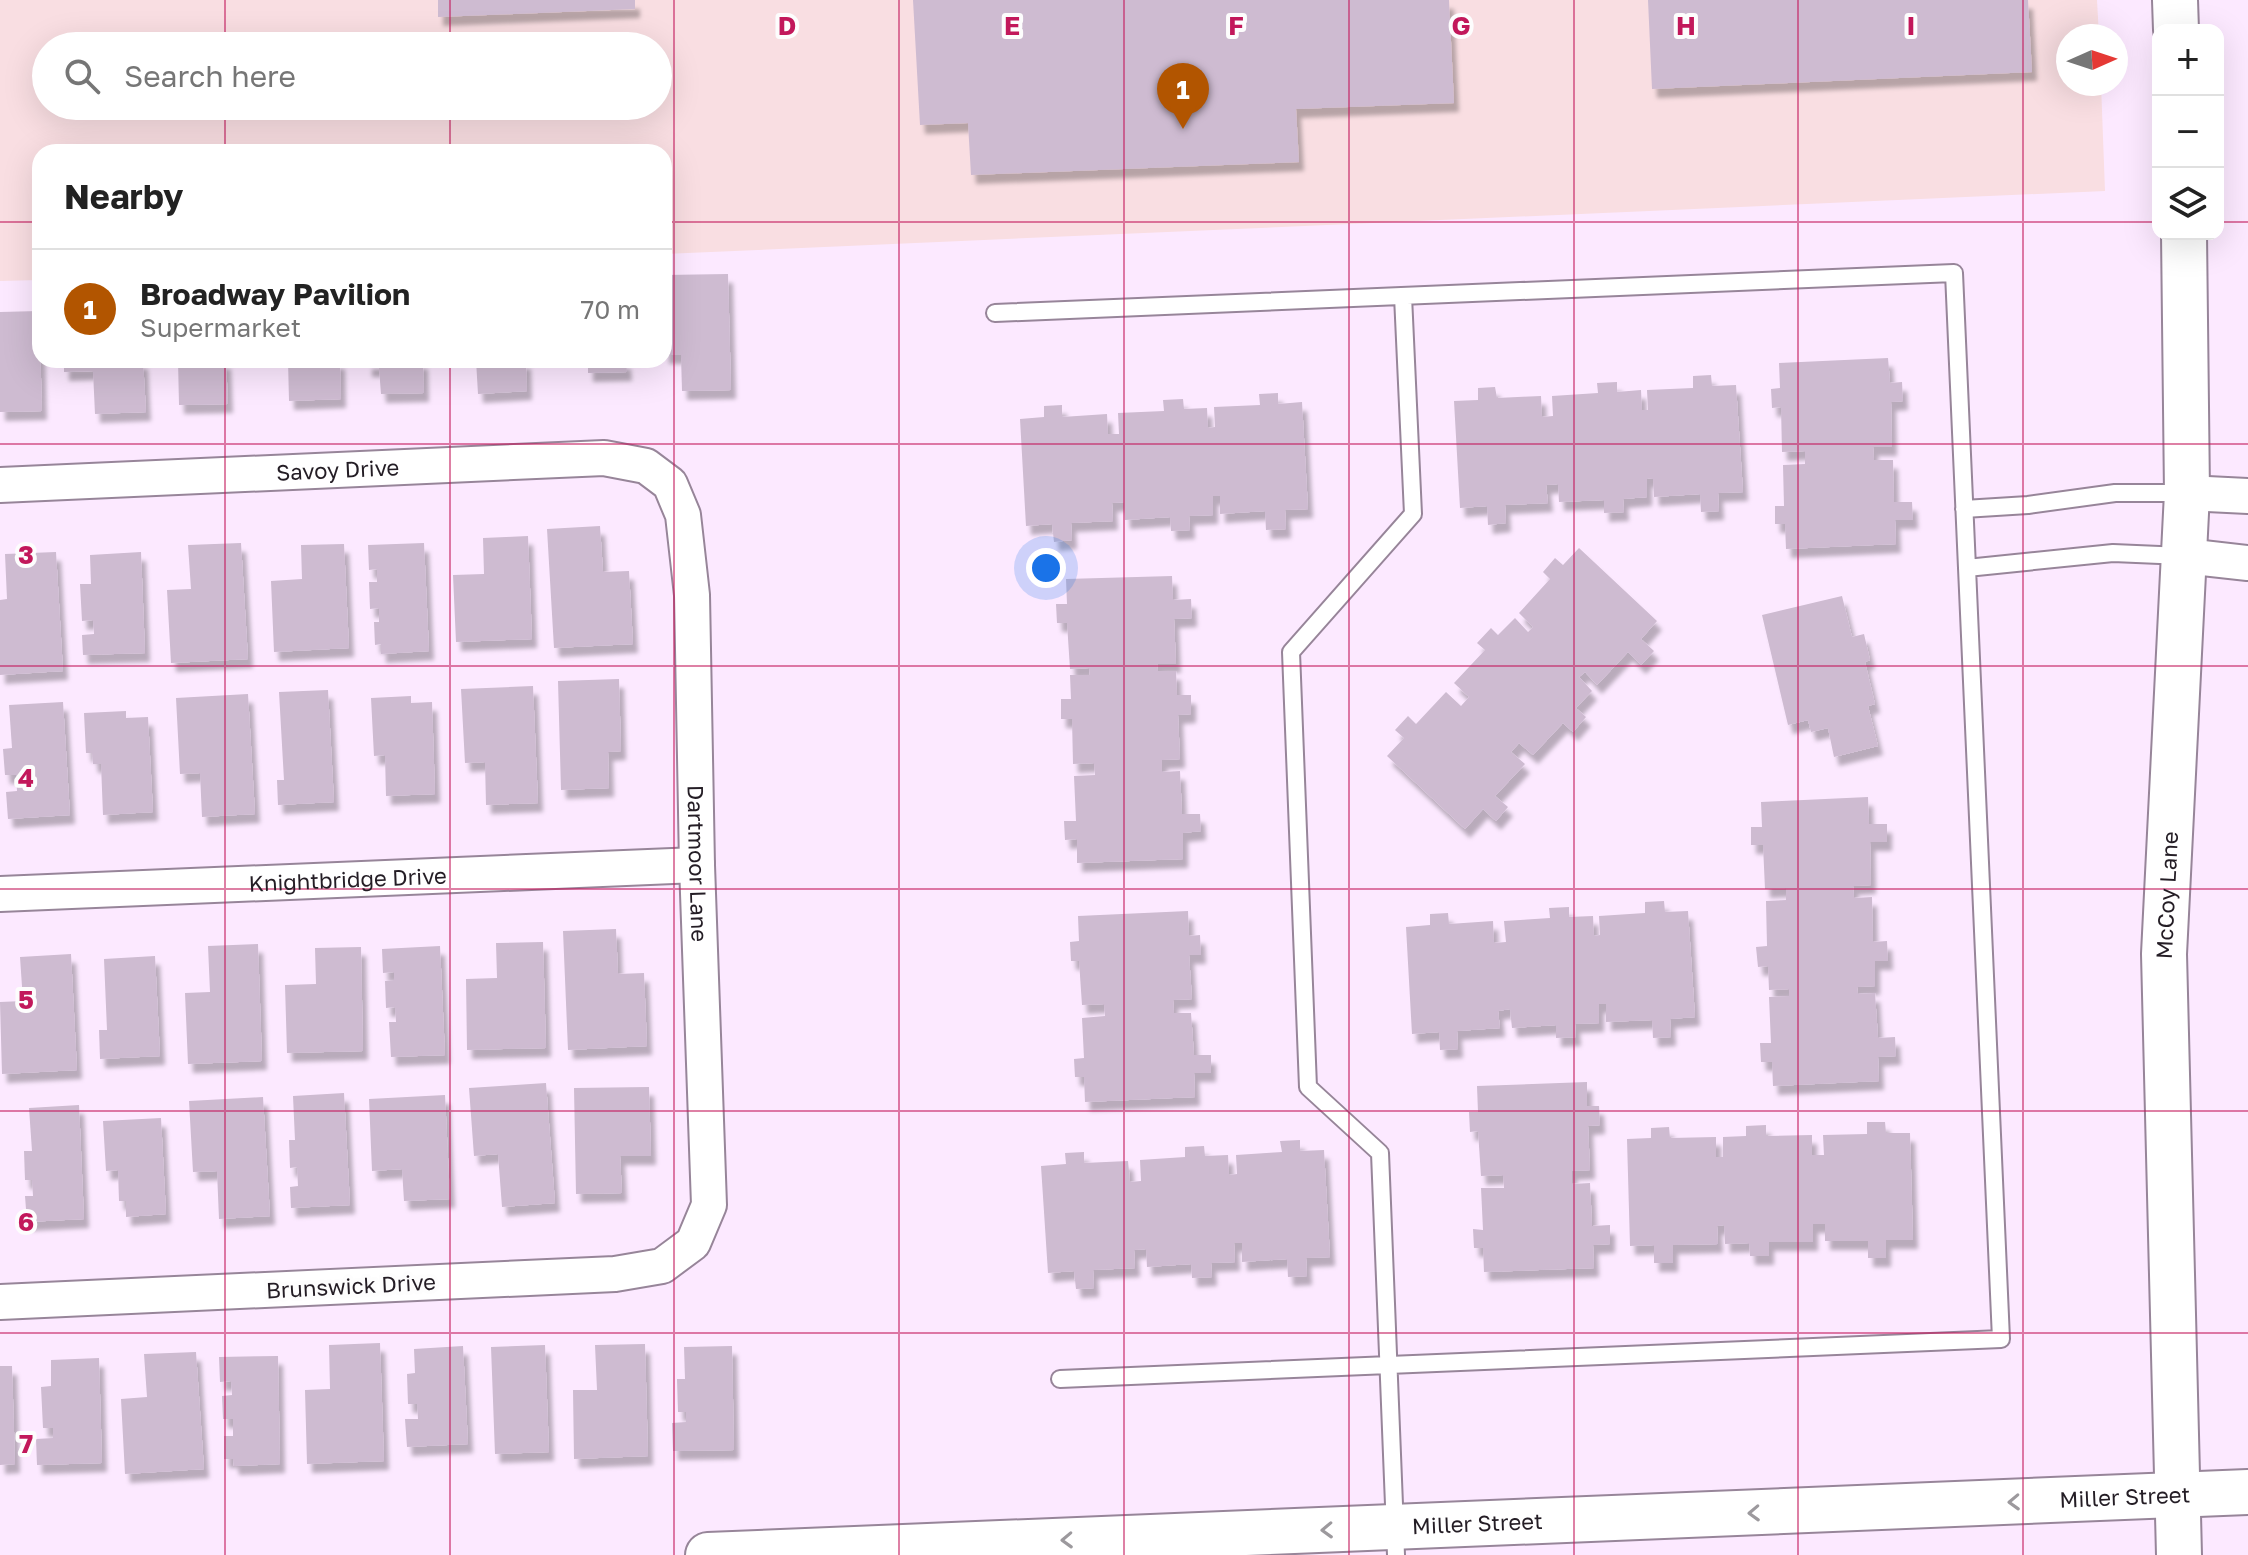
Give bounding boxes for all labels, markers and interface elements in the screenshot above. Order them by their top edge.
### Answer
text: D [778,10,796,41]
text: E [1004,10,1020,41]
text: F [1228,10,1244,41]
text: G [1451,10,1471,41]
text: H [1676,10,1696,41]
text: I [1907,10,1915,41]
north arrow [2056,24,2128,96]
map controls [2152,24,2224,240]
button: + [2152,24,2224,96]
search box [32,32,672,120]
icon: search [60,54,104,98]
text: Search here [124,58,296,94]
pin: 1 [1157,63,1209,129]
button: − [2152,96,2224,168]
button: layers [2152,168,2224,240]
text: Nearby [64,176,184,216]
text: Broadway Pavilion [140,276,410,312]
text: 1 [83,294,97,325]
text: 70 m [581,294,640,325]
text: Supermarket [140,312,301,343]
street label: Savoy Drive [276,453,400,486]
text: 3 [18,539,34,570]
your location [1026,548,1066,588]
text: 4 [18,762,34,793]
street label: Dartmoor Lane [683,785,714,942]
street label: McCoy Lane [2150,831,2183,960]
street label: Knightbridge Drive [248,861,447,897]
text: 5 [18,984,34,1015]
text: 6 [18,1206,34,1237]
street label: Brunswick Drive [265,1268,437,1303]
text: 7 [19,1428,33,1459]
street label: Miller Street [2059,1480,2191,1513]
one-way arrow [2007,1494,2020,1511]
one-way arrow [1747,1504,1760,1521]
street label: Miller Street [1411,1507,1543,1539]
one-way arrow [1320,1521,1333,1538]
one-way arrow [1060,1532,1073,1549]

